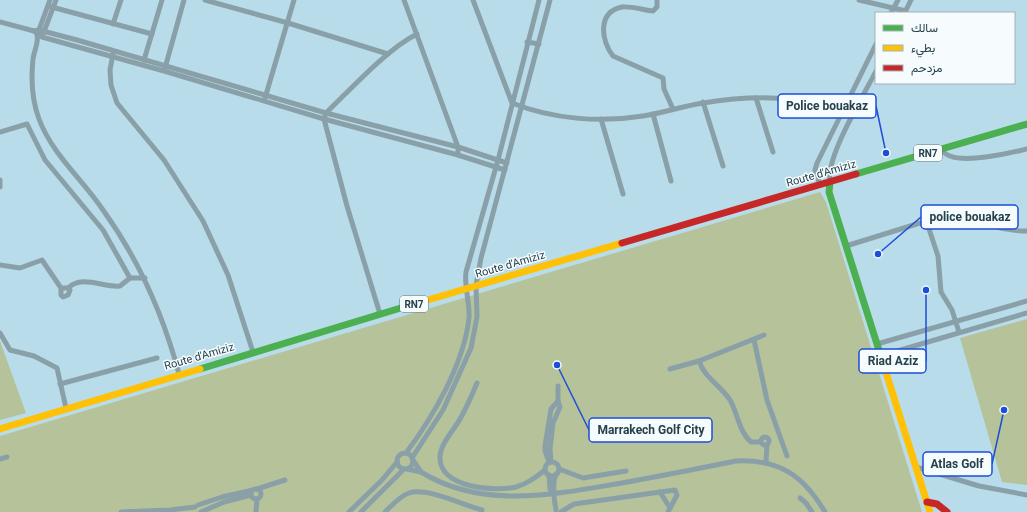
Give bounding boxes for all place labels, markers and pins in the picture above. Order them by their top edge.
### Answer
callout: Police bouakaz [778,94,876,118]
callout: police bouakaz [921,205,1018,229]
callout: Riad Aziz [859,349,926,373]
callout: Marrakech Golf City [589,418,712,442]
callout: Atlas Golf [923,452,992,476]

